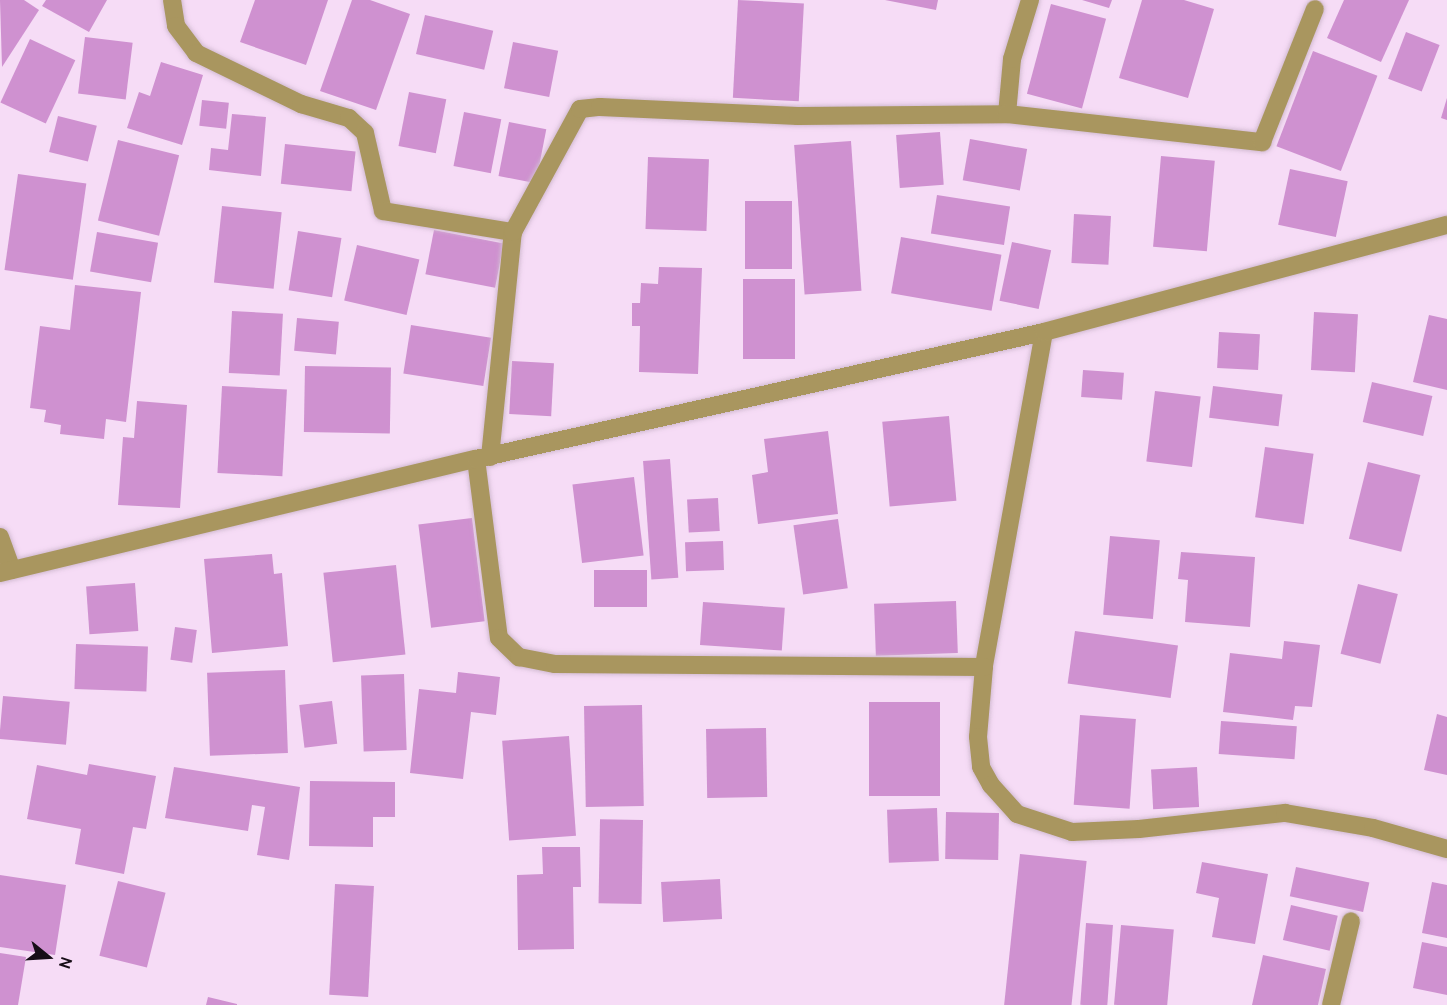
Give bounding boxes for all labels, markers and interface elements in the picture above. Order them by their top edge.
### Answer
north arrow [18,927,78,987]
text: N [55,954,76,971]

